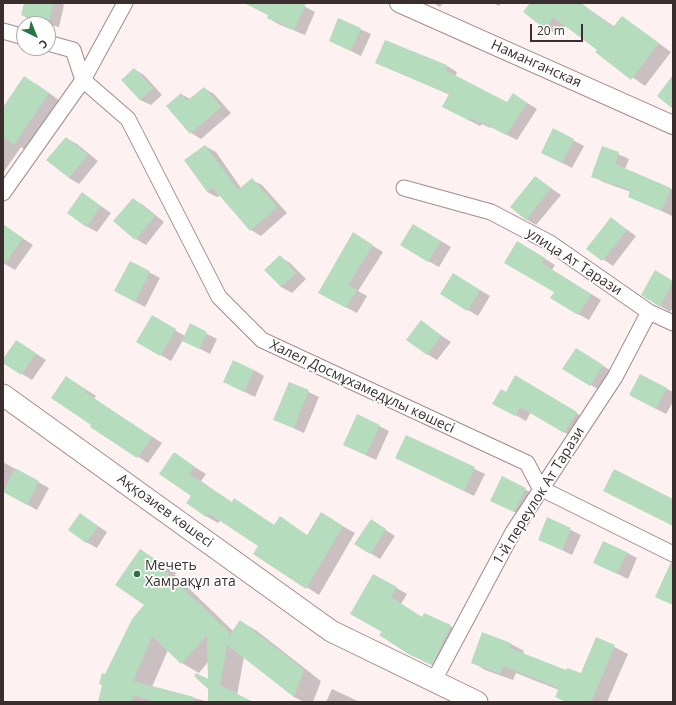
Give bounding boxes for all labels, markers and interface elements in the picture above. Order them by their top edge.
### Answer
north arrow [16,16,56,56]
scale bar [532,16,585,42]
text: 20 m [537,22,565,39]
text: С [36,37,52,52]
street label: Наманганская [488,37,584,91]
street label: улица Ат Тарази [523,225,625,299]
street label: Халел Досмұхамедұлы көшесі [267,337,457,437]
street label: 1-й переулок Ат Тарази [490,424,588,568]
street label: Аққозиев көшесі [114,471,216,551]
place label: Мечеть Хамрақұл ата [145,558,236,590]
marker: Мечеть Хамрақұл ата [132,569,142,579]

